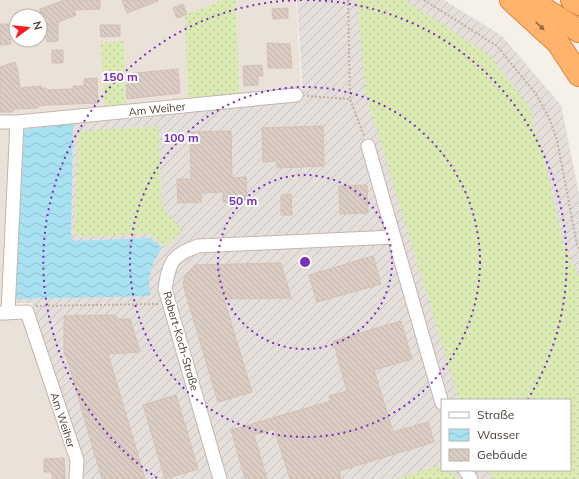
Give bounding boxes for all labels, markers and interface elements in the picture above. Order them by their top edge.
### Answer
north arrow [8,8,48,48]
text: N [30,20,45,31]
one-way arrow [535,21,545,31]
text: 150 m [102,69,138,84]
street label: Am Weiher [128,99,186,119]
text: 100 m [163,130,199,145]
text: 50 m [229,193,257,208]
centre of rings [298,255,312,269]
street label: Robert-Koch-Straße [160,290,202,392]
street label: Am Weiher [47,391,79,449]
legend [441,399,571,471]
text: Straße [477,407,514,422]
text: Wasser [477,427,520,442]
text: Gebäude [477,447,527,462]

